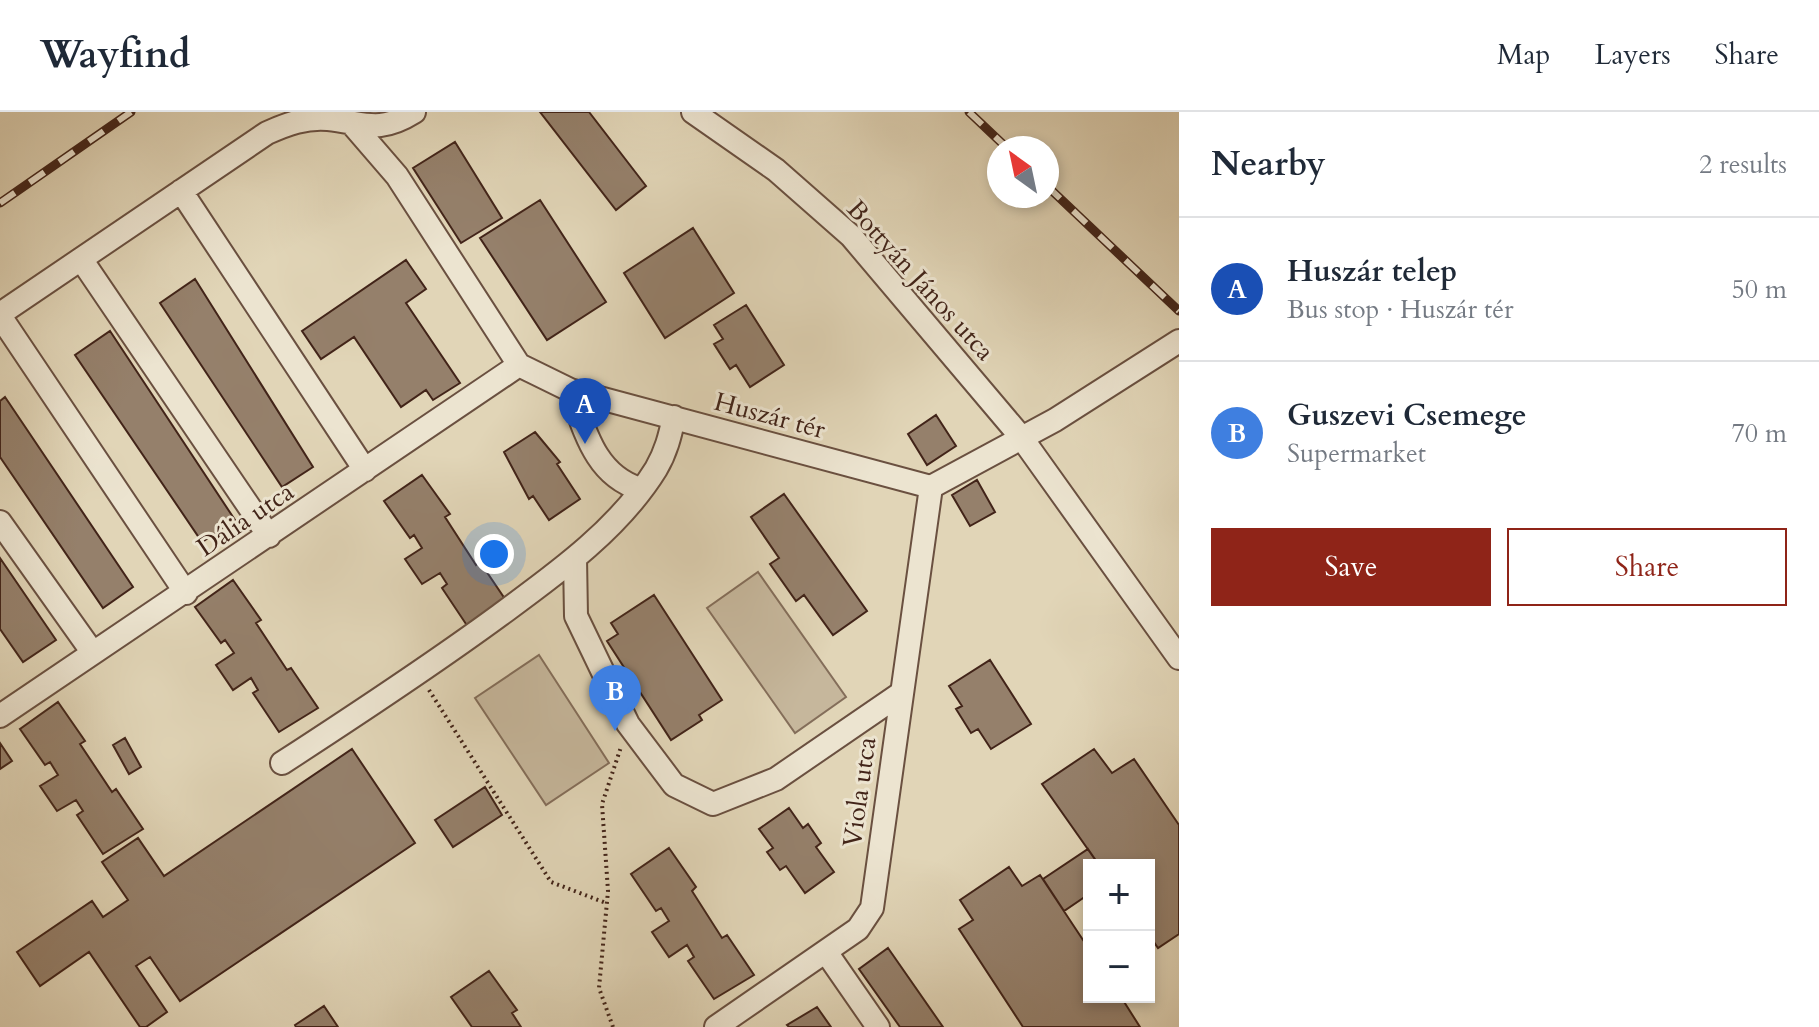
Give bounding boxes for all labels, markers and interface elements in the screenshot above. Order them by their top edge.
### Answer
text: Wayfind [40,29,190,81]
text: Map [1497,36,1550,74]
text: Layers [1594,36,1671,74]
text: Share [1715,36,1779,74]
north arrow [987,136,1059,208]
text: Nearby [1211,141,1326,187]
text: 2 results [1699,147,1787,182]
street label: Bottyán János utca [839,192,1002,368]
text: Huszár telep [1287,251,1457,292]
text: A [1227,272,1247,307]
text: 50 m [1731,272,1787,307]
text: Bus stop · Huszár tér [1287,292,1514,327]
pin: A [559,378,611,444]
street label: Huszár tér [711,384,830,447]
text: Guszevi Csemege [1287,395,1527,436]
text: B [1228,416,1246,451]
text: 70 m [1731,416,1787,451]
text: Supermarket [1287,436,1426,471]
street label: Dália utca [190,474,301,565]
button: Save [1211,528,1491,606]
button: Share [1507,528,1787,606]
your location [474,534,514,574]
pin: B [589,665,641,731]
street label: Viola utca [834,735,885,849]
map controls [1083,859,1155,1003]
button: + [1083,859,1155,931]
button: − [1083,931,1155,1003]

